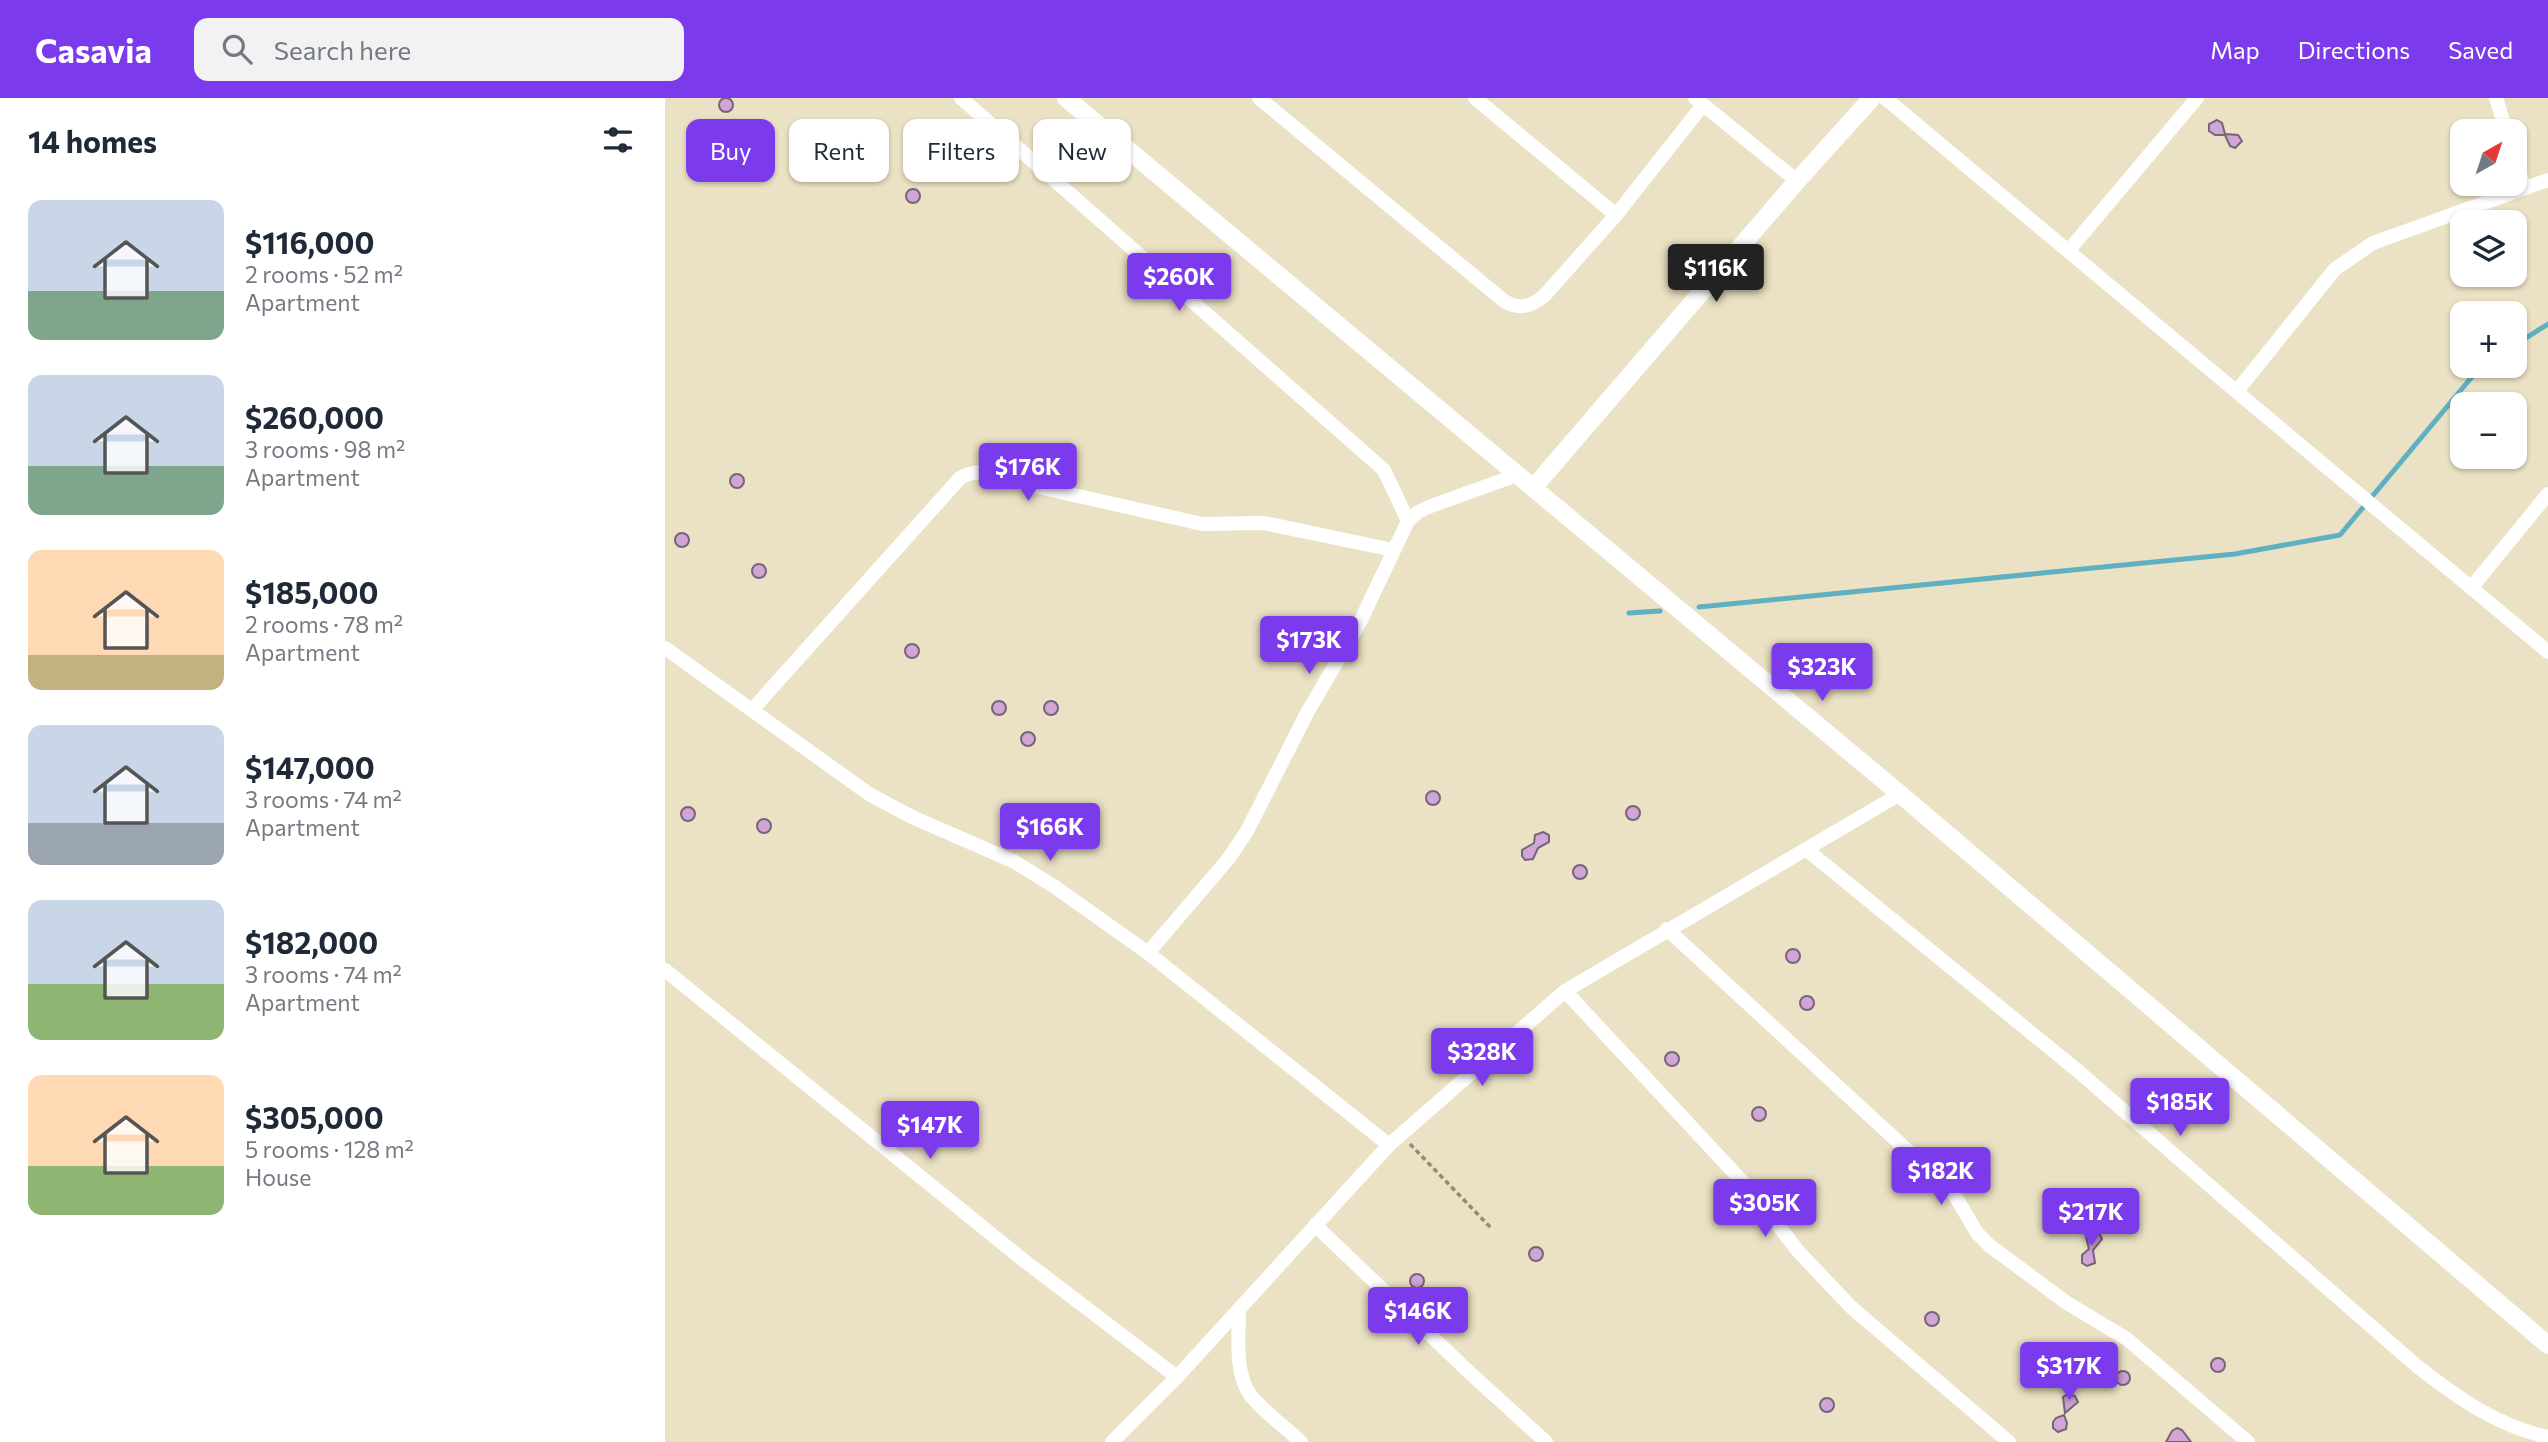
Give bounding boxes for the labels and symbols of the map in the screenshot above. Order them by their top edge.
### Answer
north arrow [2450,119,2527,196]
pin: $116K [1667,244,1765,304]
pin: $260K [1130,254,1228,313]
pin: $176K [979,444,1077,503]
pin: $173K [1260,616,1358,676]
pin: $323K [1773,644,1871,703]
pin: $166K [1001,804,1099,863]
pin: $328K [1433,1028,1531,1088]
pin: $185K [2131,1079,2229,1138]
pin: $147K [881,1102,979,1161]
pin: $182K [1892,1148,1990,1207]
pin: $305K [1716,1180,1814,1239]
pin: $217K [2042,1188,2140,1248]
pin: $146K [1369,1288,1467,1347]
pin: $317K [2020,1342,2118,1402]

